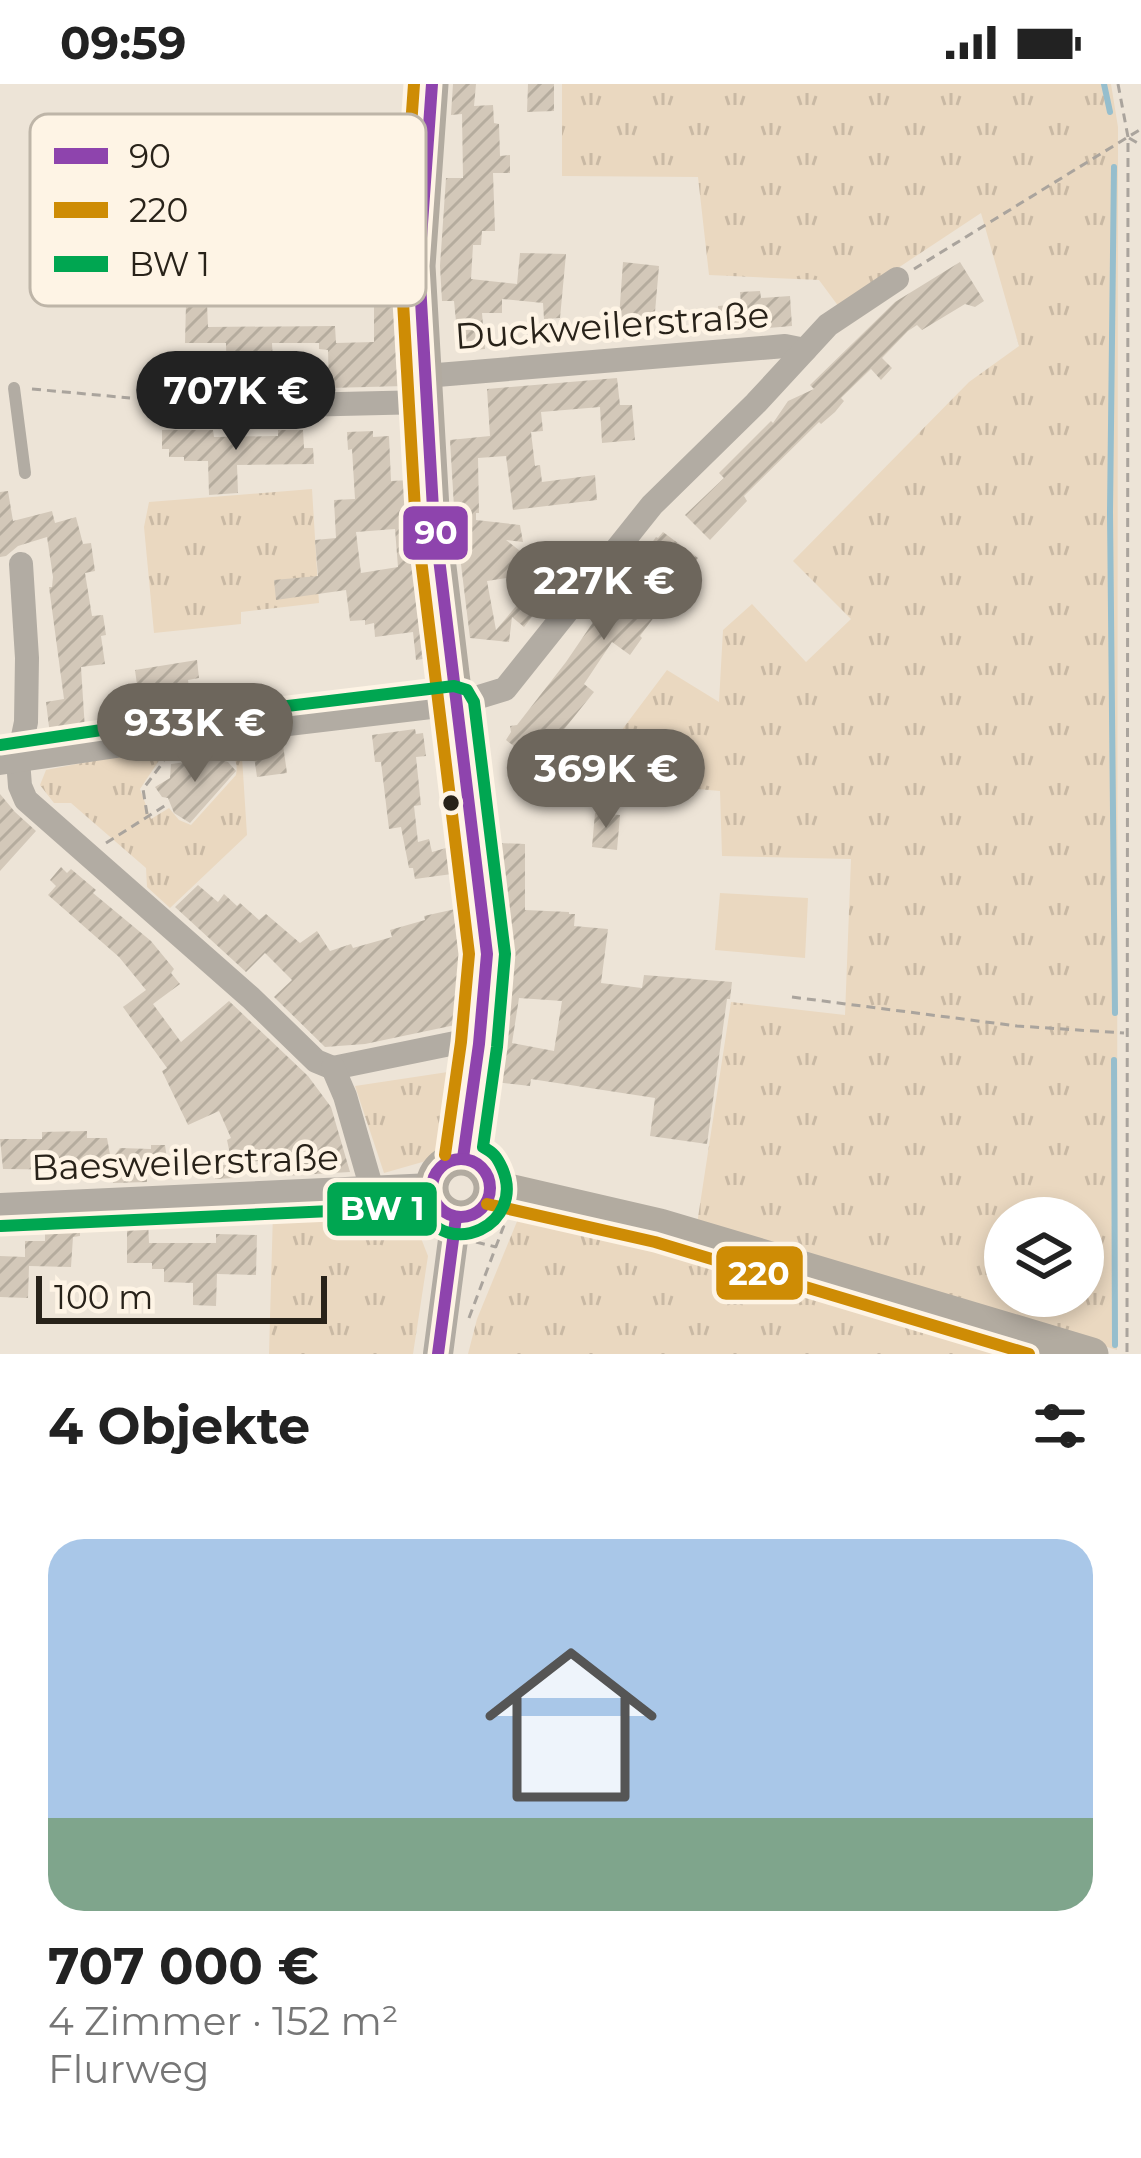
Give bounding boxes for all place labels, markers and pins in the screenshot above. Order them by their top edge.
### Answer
pin: 707K € [138,351,334,453]
pin: 227K € [506,541,702,643]
pin: 933K € [97,683,293,785]
pin: 369K € [508,729,704,831]
unlabelled marker [440,792,462,814]

